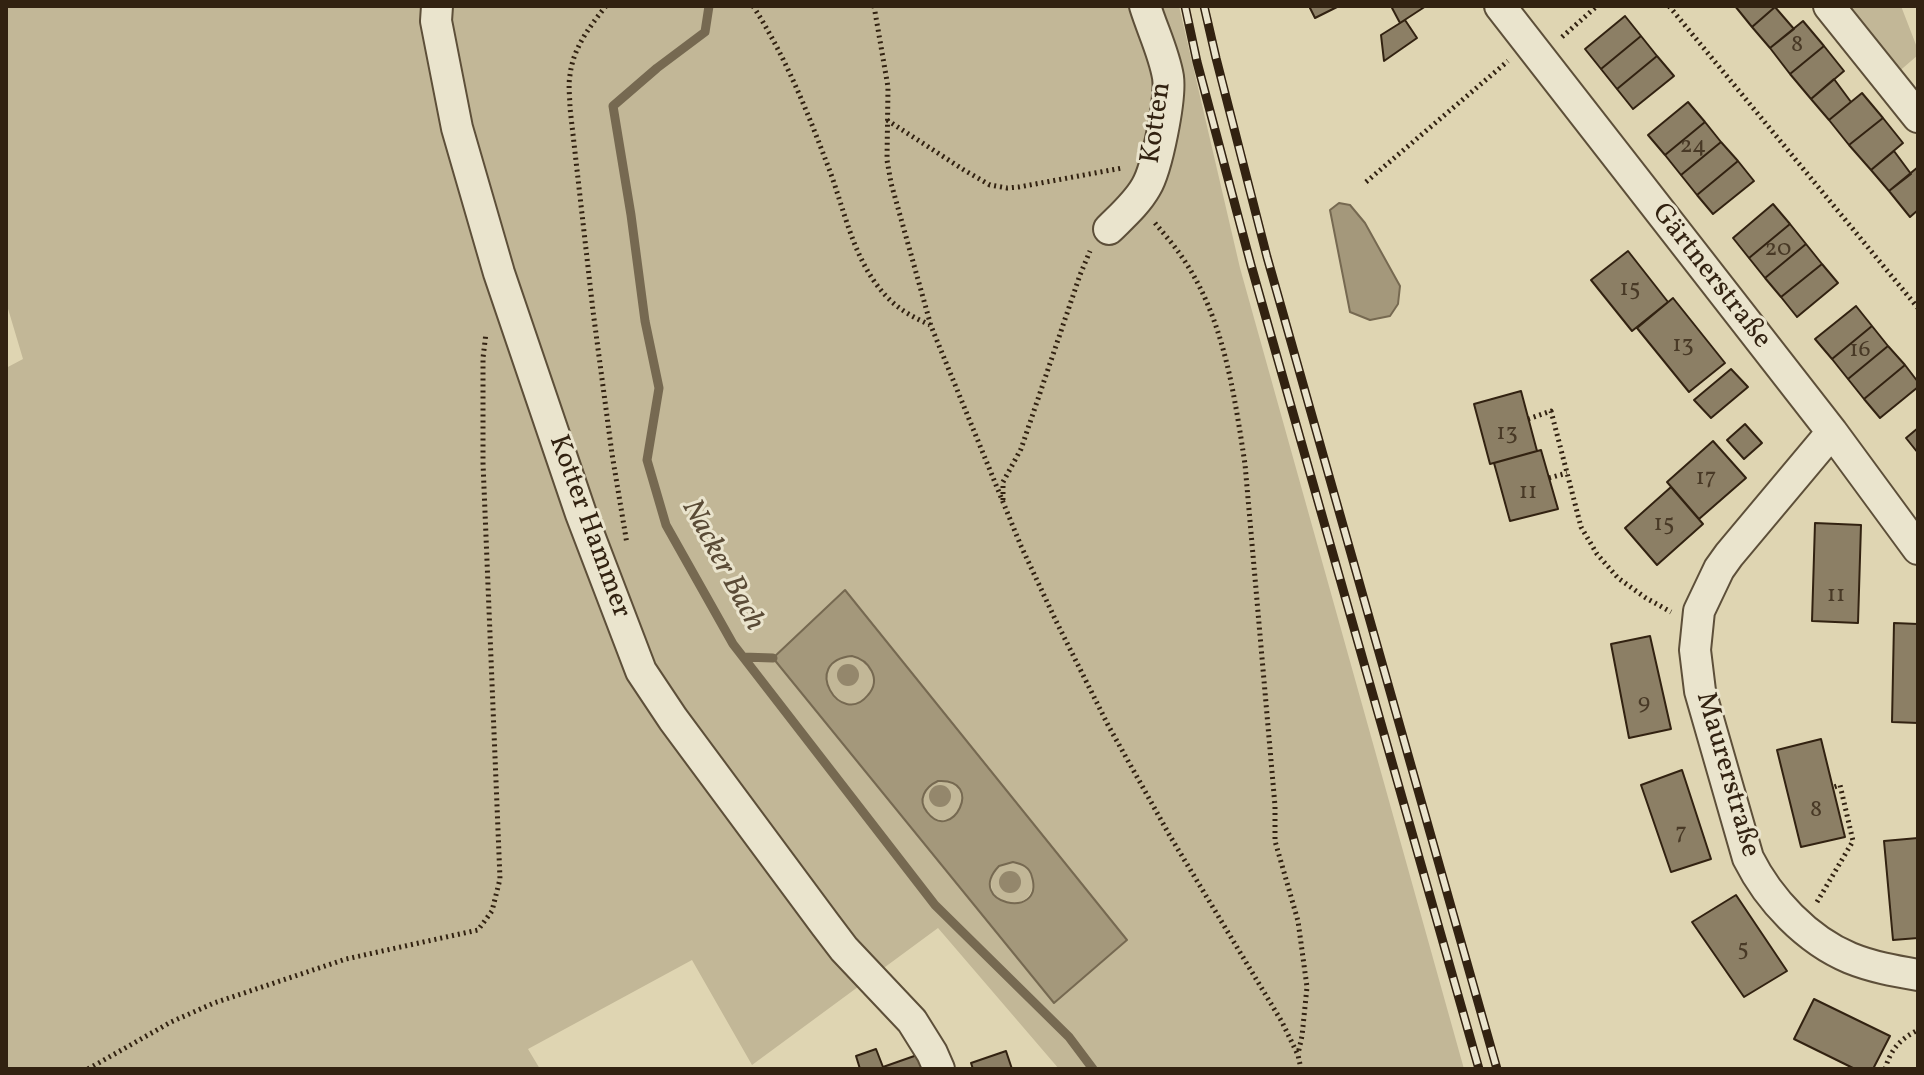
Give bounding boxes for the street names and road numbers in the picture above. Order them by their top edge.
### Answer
street label: Kotten [1136,80,1180,166]
street label: Gärtnerstraße [1643,198,1777,356]
street label: Kotter Hammer [539,431,637,623]
street label: Maurerstraße [1686,689,1766,861]

